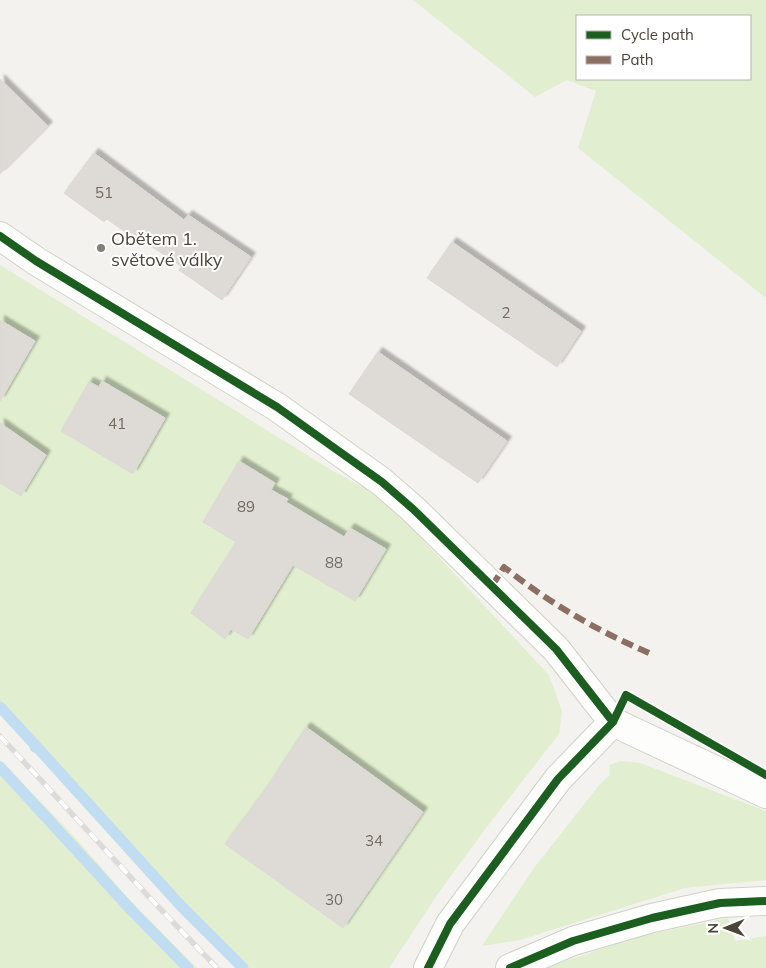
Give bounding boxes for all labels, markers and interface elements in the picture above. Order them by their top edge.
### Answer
legend [576,15,751,80]
text: Cycle path [621,25,694,44]
text: Path [621,50,653,69]
house number: 51 [95,183,113,202]
place label: Obětem 1. světové války [111,227,223,271]
marker: Obětem 1. světové války [95,242,107,254]
house number: 2 [501,303,511,322]
house number: 41 [108,414,126,433]
house number: 89 [237,497,255,516]
house number: 88 [325,553,343,572]
house number: 34 [365,831,383,850]
house number: 30 [325,890,343,909]
north arrow [701,903,751,953]
text: N [704,923,722,934]

